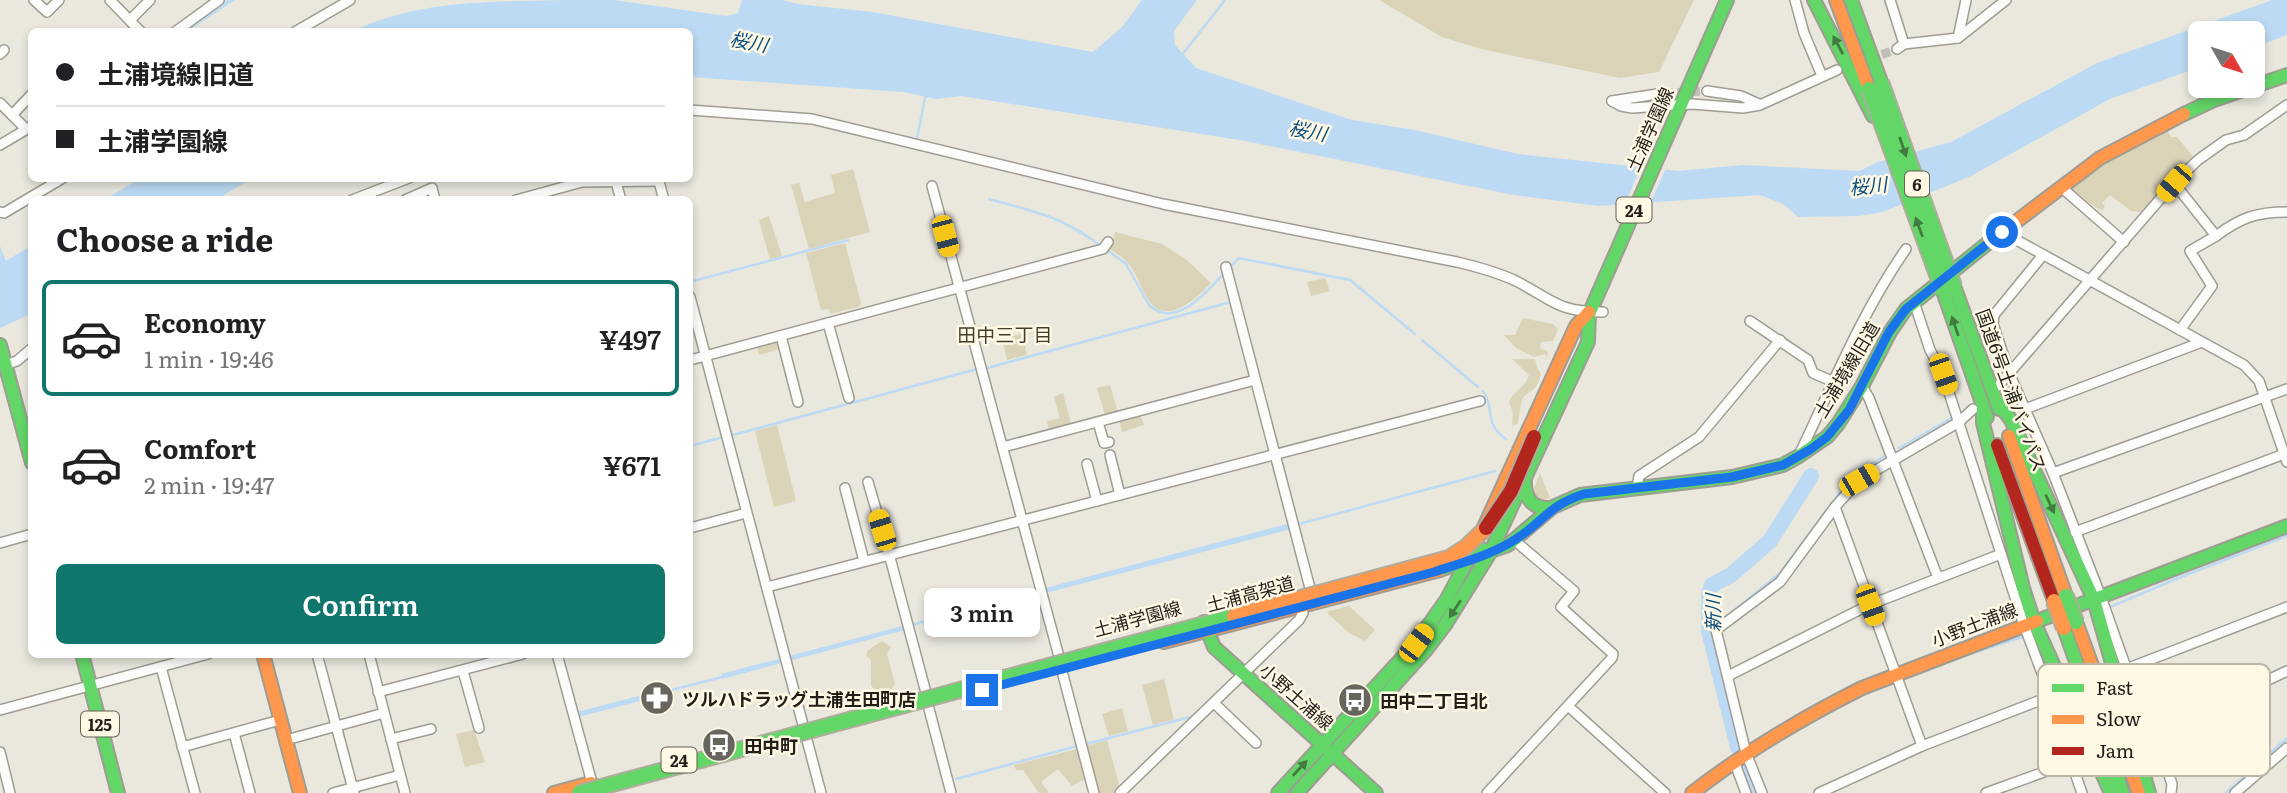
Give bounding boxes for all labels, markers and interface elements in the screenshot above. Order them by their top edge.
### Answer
north arrow [2188,21,2264,98]
map controls [2188,21,2265,98]
water label: 桜川 [728,24,772,59]
one-way arrow [1832,35,1844,55]
text: 土浦境線旧道 [98,53,254,92]
street label: 土浦学園線 [1618,82,1680,176]
water label: 桜川 [1287,113,1331,148]
text: 土浦学園線 [98,120,228,159]
one-way arrow [1898,136,1909,157]
car [2153,160,2196,206]
water label: 桜川 [1848,169,1890,201]
road number: 6 [1905,172,1929,196]
road number: 24 [1616,198,1652,222]
car [930,213,961,259]
text: Choose a ride [56,214,273,262]
one-way arrow [1913,216,1924,237]
route start [1986,216,2018,248]
text: Economy [144,302,266,341]
street label: 国道6号土浦バイパス [1970,305,2054,475]
icon: car [60,307,123,370]
one-way arrow [1949,315,1960,336]
street label: 土浦境線旧道 [1807,316,1885,422]
text: ¥497 [599,319,661,358]
district label: 田中三丁目 [957,320,1053,348]
text: 1 min · 19:46 [144,341,274,375]
car [1927,351,1960,397]
text: Comfort [144,428,256,467]
icon: car [60,433,123,496]
text: ¥671 [603,445,661,484]
car [1836,460,1883,500]
text: 2 min · 19:47 [144,467,274,501]
one-way arrow [2044,493,2055,514]
car [866,507,899,553]
button: Confirm [56,564,665,644]
street label: 土浦高架道 [1203,568,1297,618]
car [1853,582,1888,628]
callout: 3 min [924,588,1040,638]
water label: 新川 [1698,592,1726,632]
street label: 土浦学園線 [1090,593,1184,643]
text: 3 min [950,595,1014,629]
street label: 小野土浦線 [1927,595,2021,653]
one-way arrow [1449,600,1462,619]
car [1395,620,1438,666]
street label: 小野土浦線 [1254,656,1340,736]
legend [2038,664,2270,776]
text: Fast [2096,673,2133,701]
route end [966,674,998,706]
pharmacy icon: ツルハドラッグ土浦生田町店 [638,679,676,717]
bus stop icon: 田中二丁目北 [1336,681,1374,719]
place label: ツルハドラッグ土浦生田町店 [682,685,916,712]
place label: 田中二丁目北 [1380,687,1488,714]
text: Slow [2096,704,2141,732]
road number: 125 [81,712,119,736]
bus stop icon: 田中町 [700,726,738,764]
place label: 田中町 [744,732,798,759]
text: Jam [2096,736,2134,764]
road number: 24 [662,748,696,772]
one-way arrow [1292,760,1307,777]

